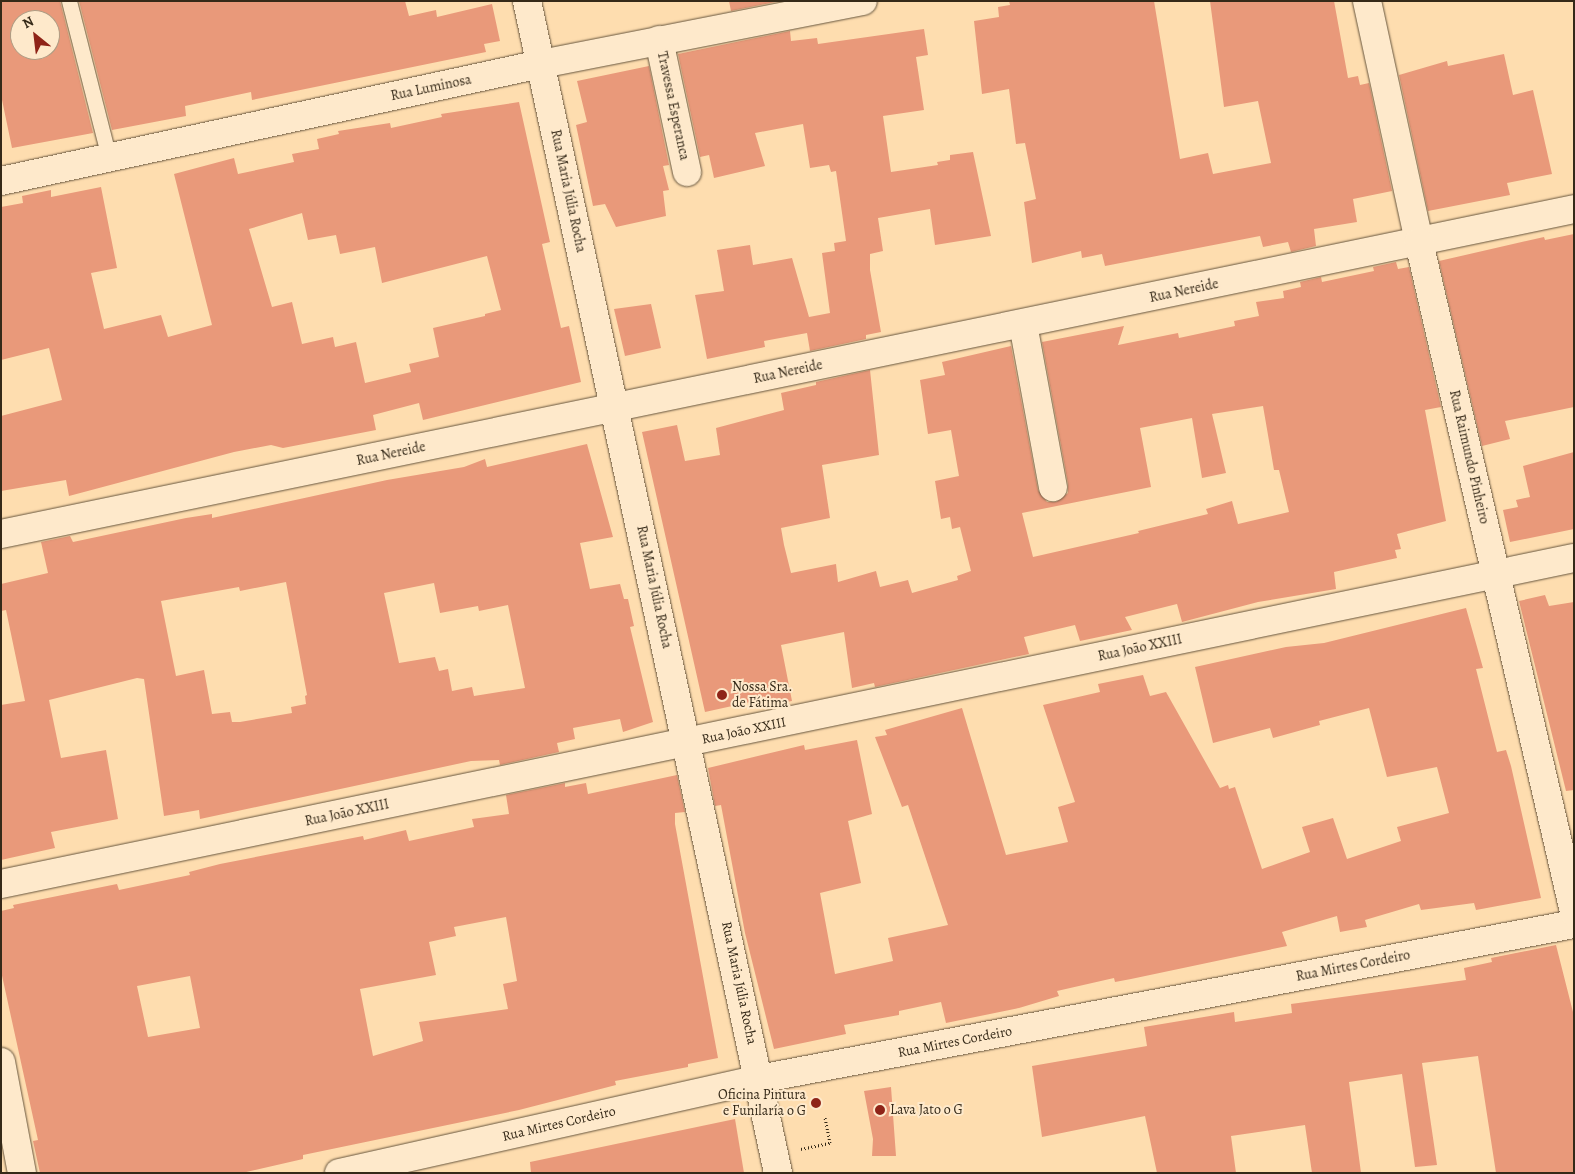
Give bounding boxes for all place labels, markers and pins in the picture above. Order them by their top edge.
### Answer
place label: Nossa Sra. de Fátima [732,679,793,712]
marker: Nossa Sra. de Fátima [716,689,728,701]
place label: Oficina Pintura e Funilaría o G [718,1087,806,1120]
marker: Oficina Pintura e Funilaría o G [810,1097,822,1109]
place label: Lava Jato o G [890,1102,963,1118]
marker: Lava Jato o G [874,1104,886,1116]

